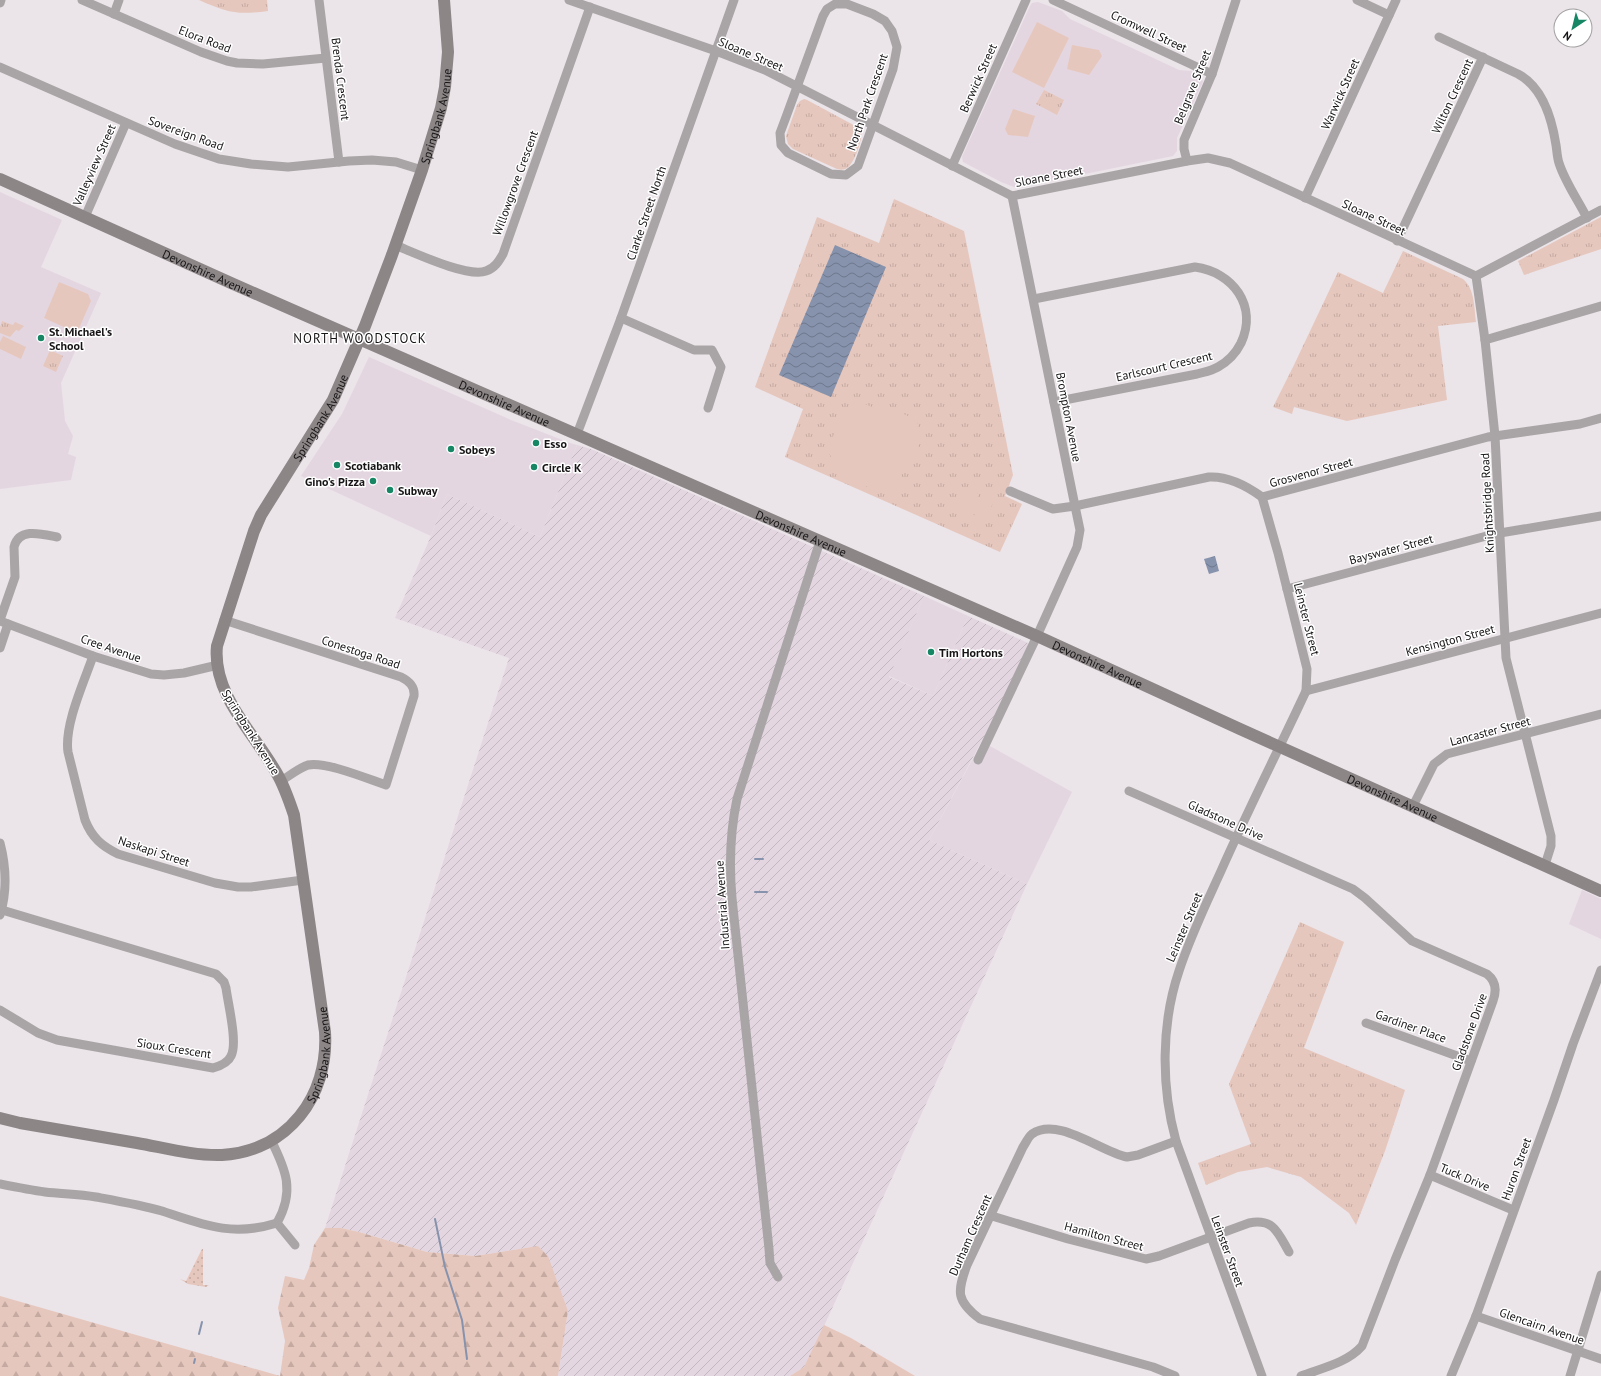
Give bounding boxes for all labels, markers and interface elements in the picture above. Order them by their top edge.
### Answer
street label: Cromwell Street [1108,7,1190,55]
north arrow [1553,8,1593,48]
street label: Elora Road [177,22,233,56]
text: N [1560,28,1574,44]
street label: Sloane Street [716,34,786,74]
street label: Brenda Crescent [328,37,354,121]
street label: Berwick Street [956,41,1000,115]
street label: Belgrave Street [1170,48,1214,126]
street label: North Park Crescent [843,52,891,152]
street label: Warwick Street [1318,56,1362,132]
street label: Wilton Crescent [1428,56,1476,136]
street label: Springbank Avenue [417,68,454,166]
street label: Sovereign Road [146,112,226,154]
street label: Valleyview Street [69,122,119,209]
street label: Willowgrove Crescent [489,128,541,238]
street label: Sloane Street [1014,162,1084,190]
street label: Clarke Street North [623,164,669,262]
street label: Sloane Street [1340,196,1408,238]
street label: Devonshire Avenue [160,246,256,299]
place label: St. Michael's School [49,324,112,353]
district label: NORTH WOODSTOCK [293,330,427,347]
marker: St. Michael's School [36,333,46,343]
street label: Earlscourt Crescent [1114,348,1214,384]
street label: Brompton Avenue [1053,371,1085,463]
street label: Springbank Avenue [289,372,351,464]
street label: Devonshire Avenue [457,376,552,429]
place label: Esso [544,436,567,451]
marker: Esso [531,438,541,448]
place label: Sobeys [459,442,495,457]
marker: Sobeys [446,444,456,454]
street label: Knightsbridge Road [1477,453,1497,553]
street label: Grosvenor Street [1268,454,1354,490]
place label: Scotiabank [345,458,401,473]
marker: Scotiabank [332,460,342,470]
place label: Circle K [542,460,582,475]
marker: Circle K [529,462,539,472]
place label: Gino's Pizza [305,474,365,489]
marker: Gino's Pizza [368,476,378,486]
place label: Subway [398,483,438,498]
marker: Subway [385,485,395,495]
street label: Devonshire Avenue [754,506,849,559]
street label: Bayswater Street [1347,531,1435,567]
street label: Leinster Street [1291,581,1323,657]
street label: Kensington Street [1404,621,1496,659]
street label: Cree Avenue [79,631,143,665]
street label: Conestoga Road [320,632,402,672]
street label: Devonshire Avenue [1050,637,1145,691]
place label: Tim Hortons [939,645,1003,660]
marker: Tim Hortons [926,647,936,657]
street label: Springbank Avenue [219,687,283,777]
street label: Lancaster Street [1448,713,1532,749]
street label: Devonshire Avenue [1345,771,1440,824]
street label: Gladstone Drive [1186,797,1266,843]
street label: Naskapi Street [116,832,192,870]
street label: Industrial Avenue [711,860,733,950]
street label: Leinster Street [1163,890,1205,964]
street label: Gladstone Drive [1448,991,1490,1073]
street label: Springbank Avenue [303,1006,333,1105]
street label: Gardiner Place [1373,1006,1449,1046]
street label: Sioux Crescent [136,1035,212,1061]
street label: Huron Street [1498,1136,1534,1202]
street label: Tuck Drive [1438,1160,1492,1194]
street label: Durham Crescent [945,1192,995,1278]
street label: Leinster Street [1208,1213,1248,1289]
street label: Hamilton Street [1063,1218,1145,1254]
street label: Glencairn Avenue [1497,1304,1587,1348]

